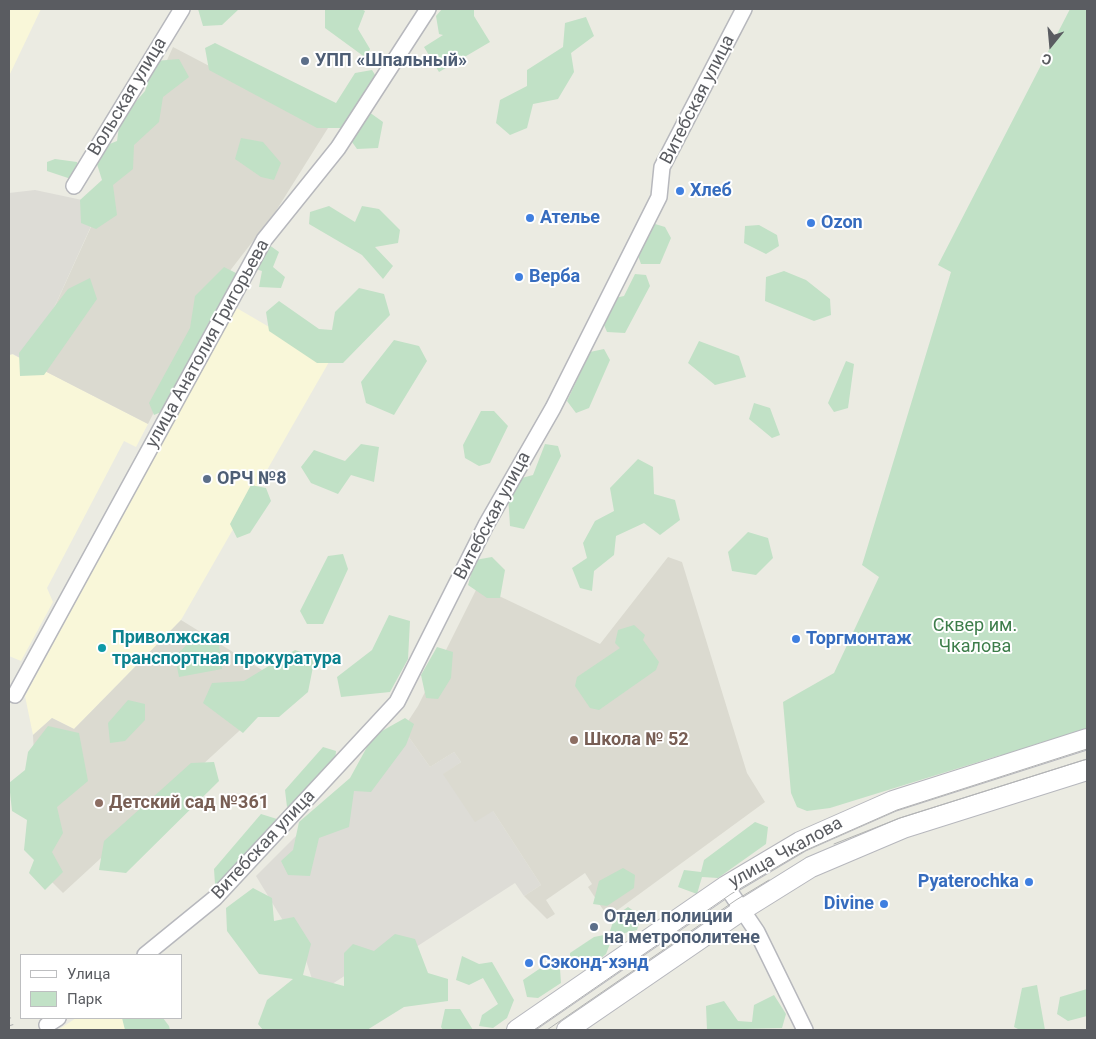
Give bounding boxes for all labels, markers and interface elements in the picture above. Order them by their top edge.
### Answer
north arrow [1026,20,1076,70]
street label: Витебская улица [656,32,740,168]
street label: Вольская улица [84,34,172,160]
place label: УПП «Шпальный» [315,50,467,72]
text: С [1040,50,1053,68]
marker: УПП «Шпальный» [299,55,311,67]
place label: Хлеб [690,180,732,202]
marker: Хлеб [674,185,686,197]
place label: Ателье [540,207,600,229]
marker: Ателье [524,212,536,224]
place label: Ozon [821,212,863,234]
marker: Ozon [805,217,817,229]
street label: улица Анатолия Григорьева [142,236,274,452]
place label: Верба [529,266,580,288]
marker: Верба [513,271,525,283]
street label: Витебская улица [450,448,536,584]
place label: ОРЧ №8 [217,468,287,490]
marker: ОРЧ №8 [201,473,213,485]
park label: Сквер им. Чкалова [933,615,1017,658]
place label: Приволжская транспортная прокуратура [112,627,341,670]
place label: Торгмонтаж [806,628,912,650]
marker: Торгмонтаж [790,633,802,645]
marker: Приволжская транспортная прокуратура [96,642,108,654]
place label: Школа № 52 [584,729,689,751]
marker: Школа № 52 [568,734,580,746]
street label: Витебская улица [208,786,320,904]
place label: Детский сад №361 [109,792,269,814]
marker: Детский сад №361 [93,797,105,809]
street label: улица Чкалова [725,813,847,893]
place label: Pyaterochka [918,871,1019,893]
marker: Pyaterochka [1023,876,1035,888]
place label: Divine [824,893,874,915]
marker: Divine [878,898,890,910]
place label: Отдел полиции на метрополитене [604,906,760,949]
marker: Отдел полиции на метрополитене [588,921,600,933]
place label: Сэконд-хэнд [539,952,649,974]
legend [20,954,182,1019]
marker: Сэконд-хэнд [523,957,535,969]
text: Улица [67,965,110,983]
text: Парк [67,990,102,1008]

